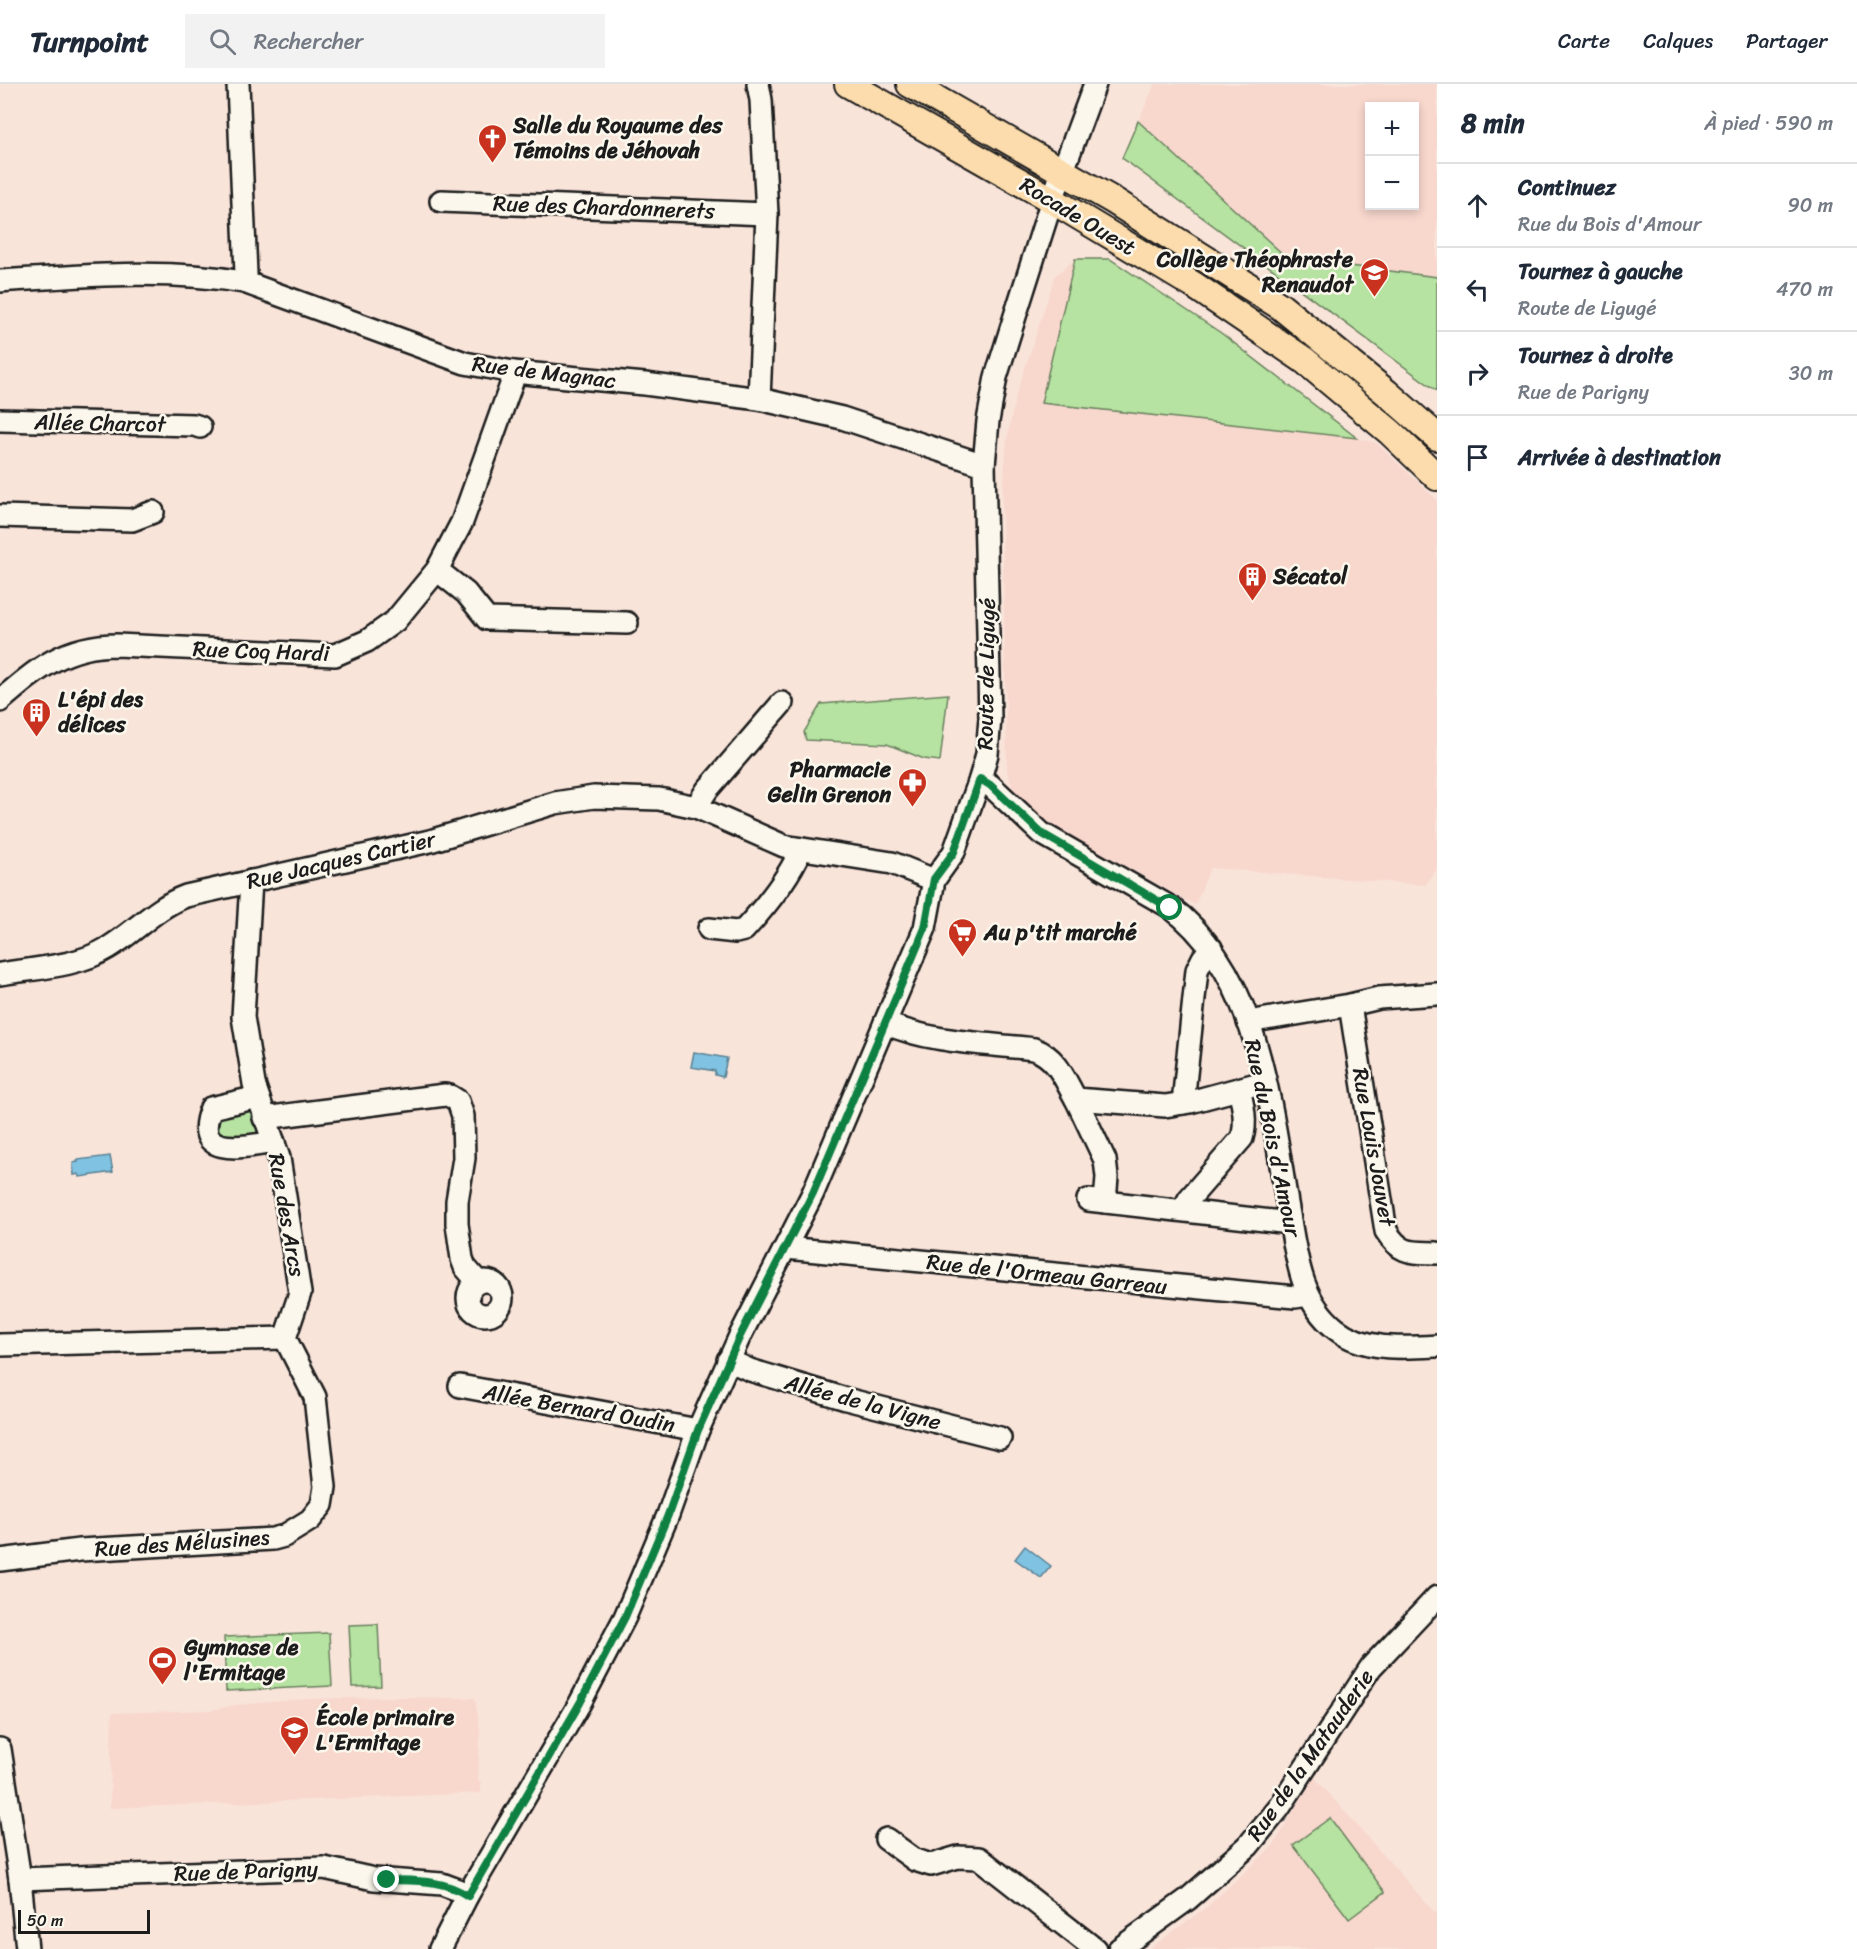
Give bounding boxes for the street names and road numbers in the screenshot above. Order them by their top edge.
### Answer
street label: Rocade Ouest [1012,166,1144,267]
street label: Rue des Chardonnerets [492,184,717,230]
street label: Rue de Magnac [470,344,618,400]
street label: Allée Charcot [33,402,167,444]
street label: Route de Ligugé [965,597,1007,751]
street label: Rue Coq Hardi [192,629,331,673]
street label: Rue Jacques Cartier [243,819,440,901]
street label: Rue du Bois d'Amour [1233,1035,1313,1242]
street label: Rue Louis Jouvet [1341,1065,1407,1230]
street label: Rue des Arcs [257,1150,317,1281]
street label: Rue de l'Ormeau Garreau [925,1242,1169,1306]
street label: Allée de la Vigne [779,1362,946,1442]
street label: Allée Bernard Oudin [479,1372,678,1444]
street label: Rue des Mélusines [93,1517,271,1569]
street label: Rue de la Matauderie [1236,1661,1384,1849]
street label: Rue de Parigny [173,1849,319,1893]

